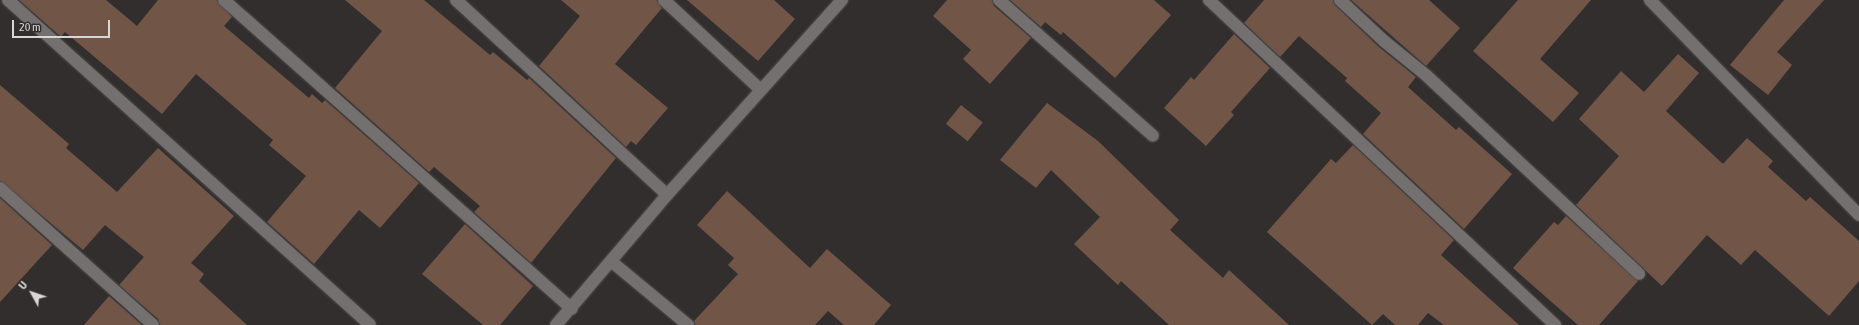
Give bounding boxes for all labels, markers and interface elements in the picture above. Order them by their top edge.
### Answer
scale bar [14,12,112,38]
text: 20 m [19,20,41,34]
north arrow [12,273,52,313]
text: U [16,279,29,292]

